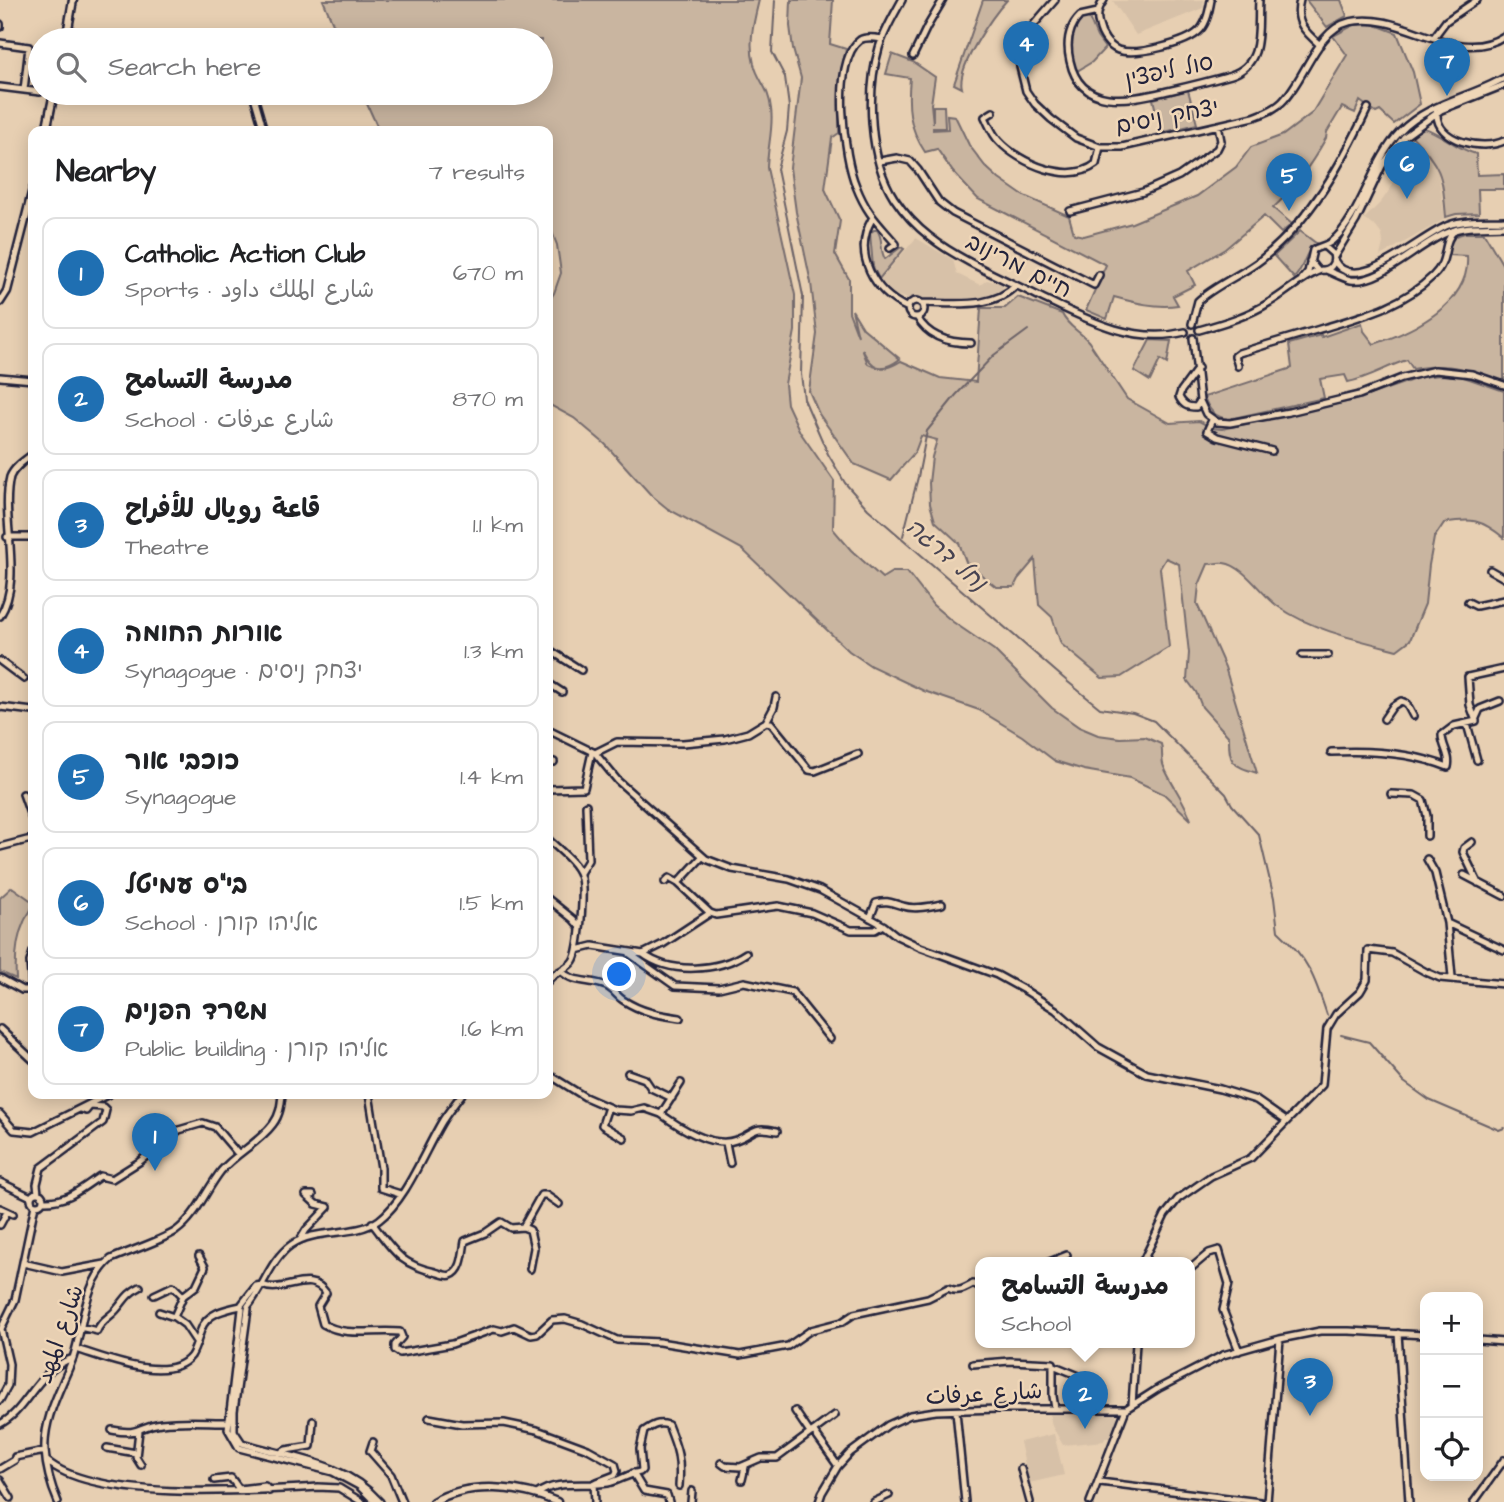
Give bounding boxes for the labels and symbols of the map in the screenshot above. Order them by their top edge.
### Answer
pin: 4 [1003,21,1049,79]
pin: 7 [1424,38,1470,96]
street label: סול ליפצין [1122,46,1216,96]
street label: יצחק ניסים [1113,91,1221,143]
pin: 6 [1384,141,1430,199]
pin: 5 [1266,153,1312,211]
street label: חיים מרינוב [961,226,1077,306]
water label: נחל דרגה [898,510,995,601]
your location [602,957,636,991]
pin: 1 [132,1113,178,1171]
street label: شارع المهد [28,1280,92,1388]
pin: 3 [1287,1358,1333,1416]
pin: 2 [1062,1371,1108,1429]
street label: شارع عرفات [925,1375,1043,1413]

